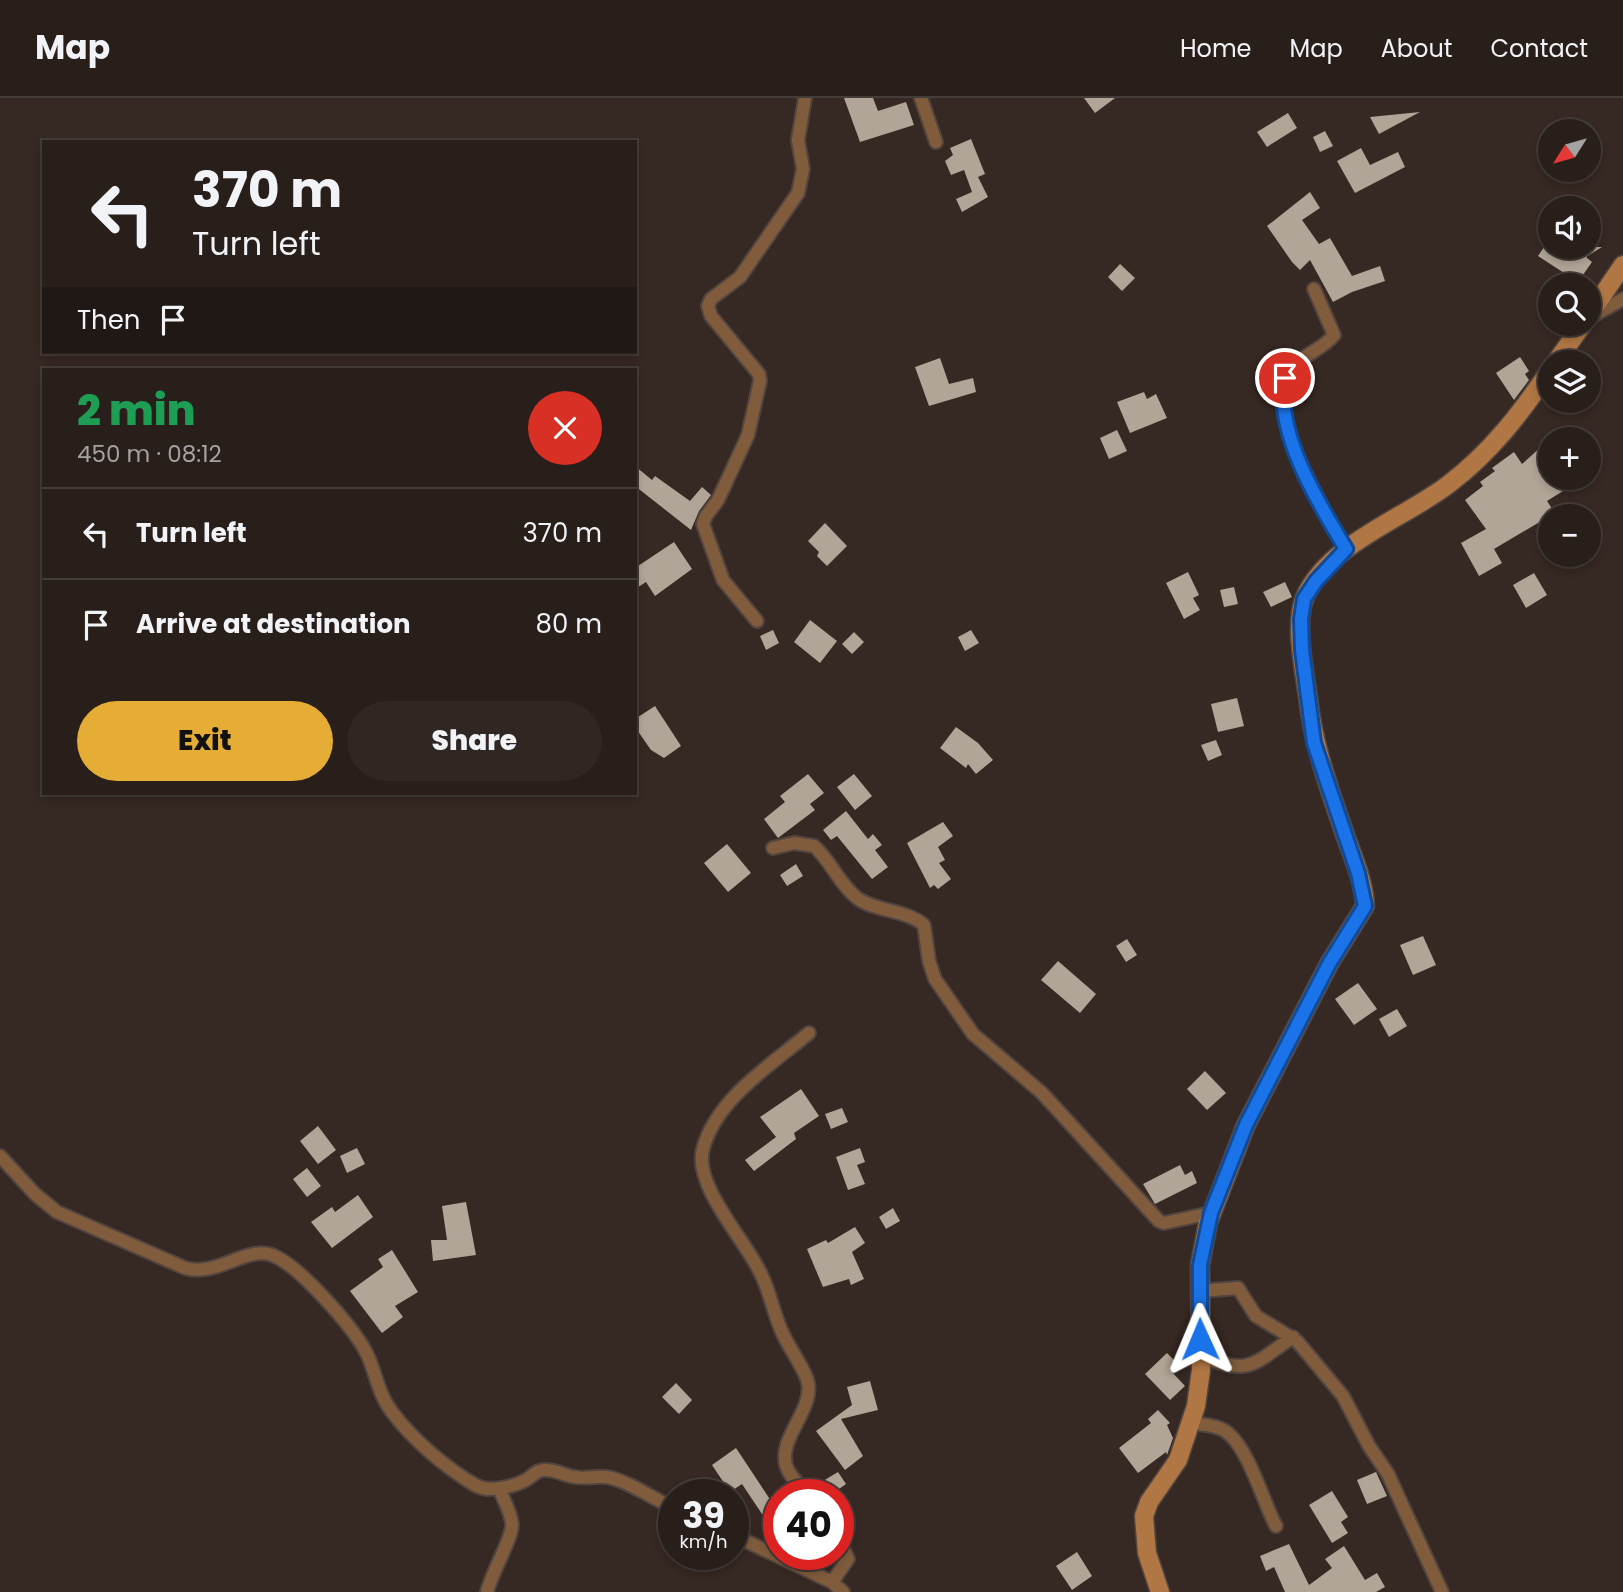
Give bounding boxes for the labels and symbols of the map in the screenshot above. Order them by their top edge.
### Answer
north arrow [1538,119,1601,182]
pin [1255,348,1315,408]
position arrow [1163,1302,1237,1376]
speed limit sign: 40 [763,1479,854,1570]

